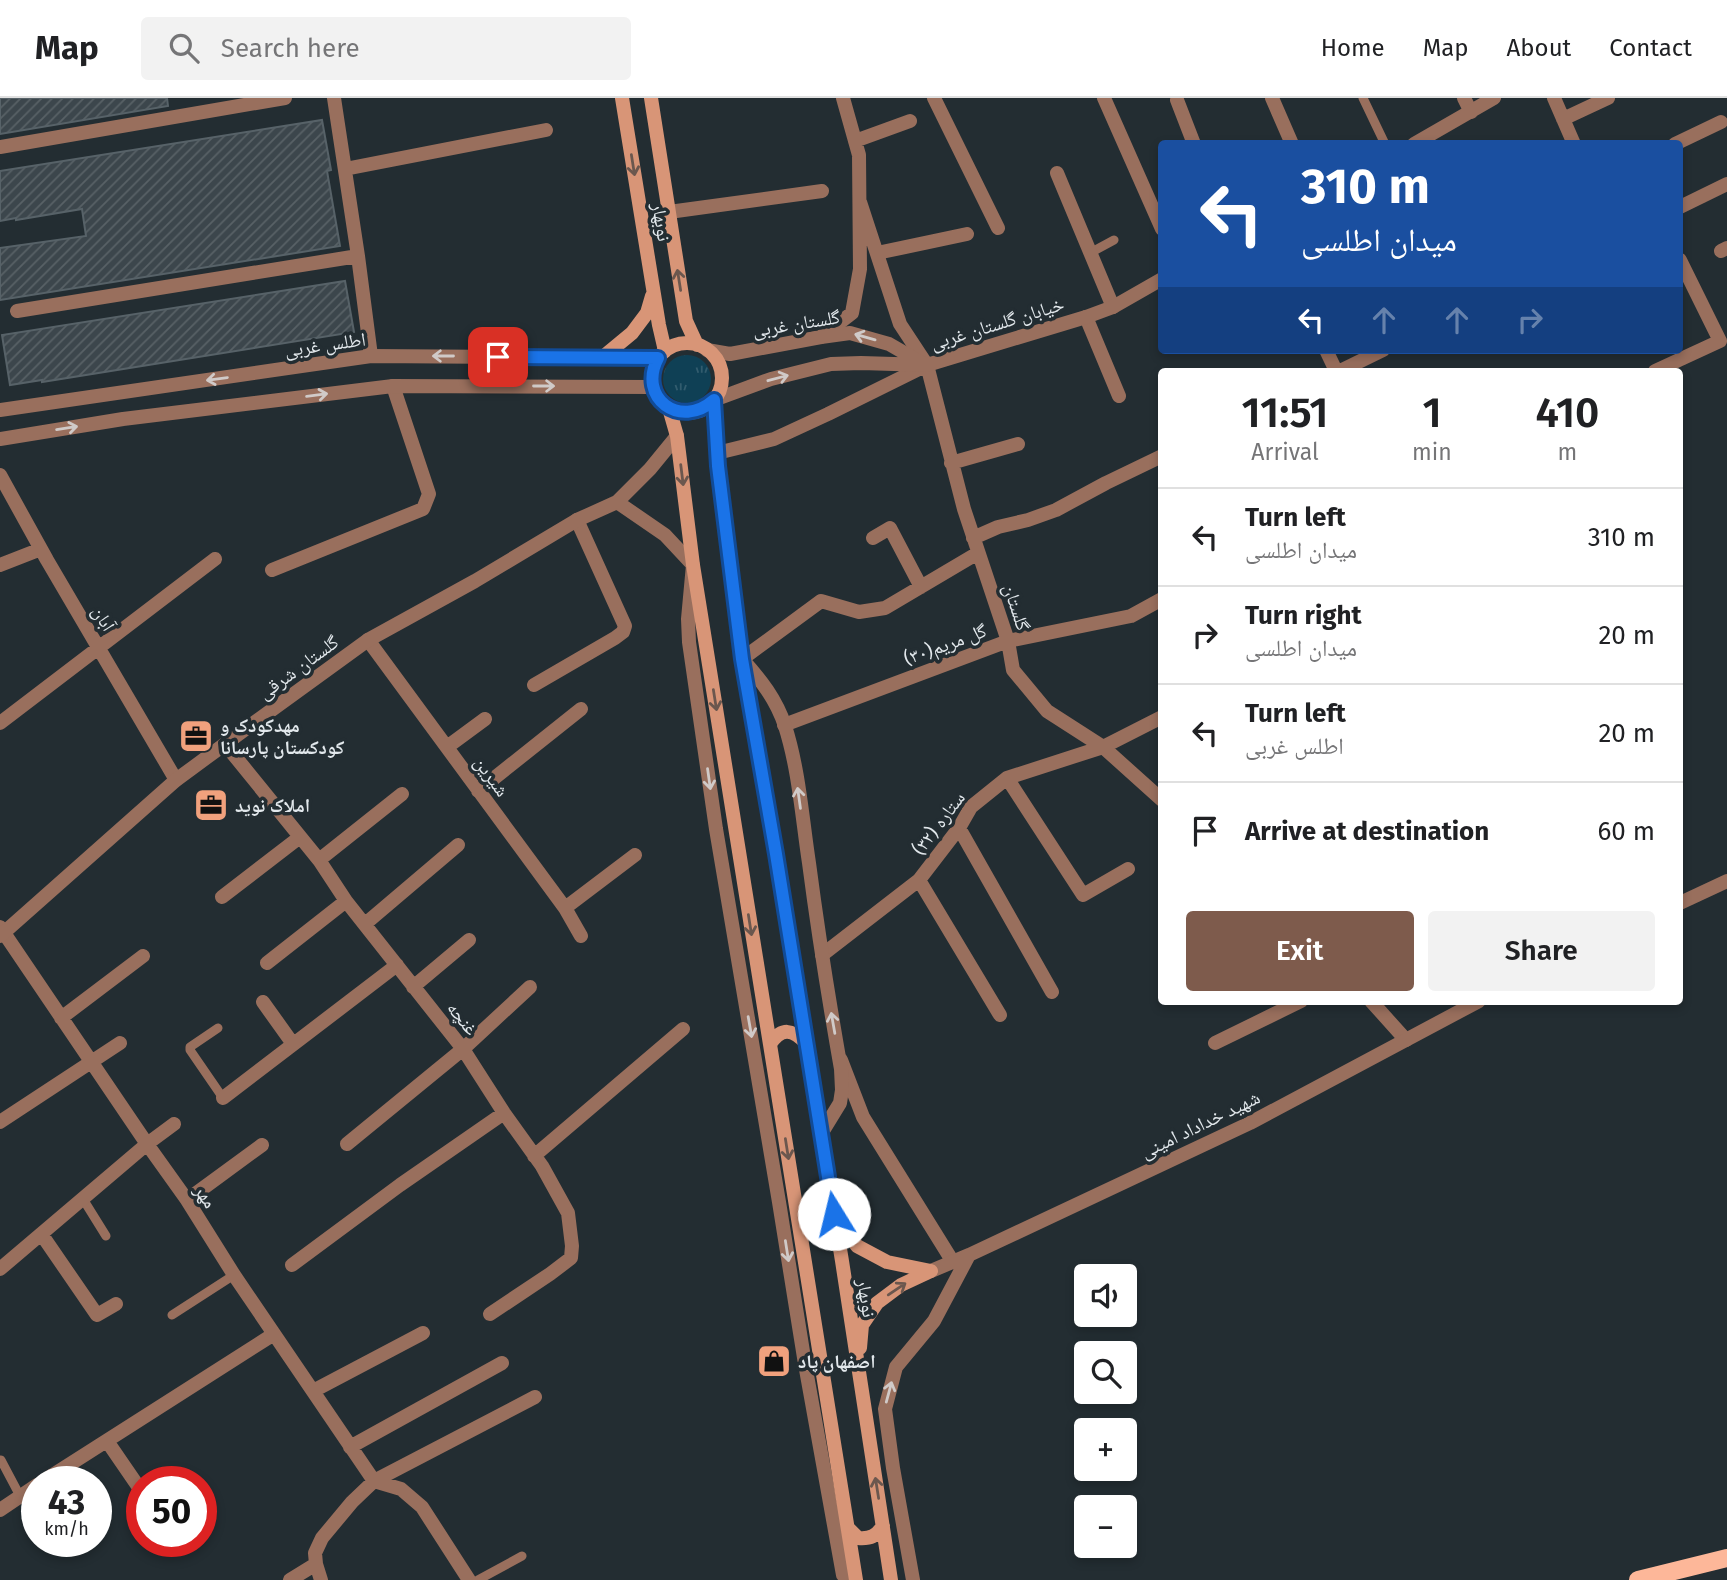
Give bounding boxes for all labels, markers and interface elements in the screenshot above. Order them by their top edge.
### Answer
search box [141,17,631,80]
text: Map [35,28,99,68]
icon: search [165,29,203,67]
text: Search here [221,33,360,64]
text: Home [1321,34,1385,62]
text: Map [1423,34,1469,62]
text: About [1507,34,1571,62]
text: Contact [1609,34,1692,62]
one-way arrow [627,153,640,176]
text: 310 m [1301,157,1430,216]
icon: left [1186,168,1277,259]
street label: نوبهار [647,200,676,243]
text: میدان اطلسی [1301,221,1457,259]
one-way arrow [673,269,686,292]
street label: خیابان گلستان غربی [928,292,1067,355]
icon: left [1292,301,1330,339]
icon: ahead [1365,301,1403,339]
icon: ahead [1438,301,1476,339]
icon: right [1511,301,1549,339]
street label: گلستان غربی [751,305,842,342]
street label: اطلس غربی [283,327,367,362]
pin [468,327,528,387]
one-way arrow [854,330,876,343]
icon: arrive [479,338,517,376]
one-way arrow [432,349,455,363]
one-way arrow [767,370,789,383]
one-way arrow [206,372,229,385]
one-way arrow [532,379,555,393]
text: 11:51 [1242,388,1329,438]
text: 1 [1422,388,1442,438]
text: 410 [1535,388,1599,438]
one-way arrow [305,389,328,402]
one-way arrow [55,421,78,434]
text: Arrival [1251,438,1319,466]
text: min [1412,438,1452,466]
text: m [1558,438,1577,466]
one-way arrow [676,463,689,486]
text: Turn left [1245,502,1346,533]
icon: left [1186,518,1224,556]
text: 310 m [1588,522,1655,553]
text: میدان اطلسی [1245,536,1357,564]
street label: گلستان [998,581,1035,634]
text: Turn right [1245,600,1362,631]
street label: آبان [87,601,121,636]
icon: right [1186,616,1224,654]
street label: گل مریم(۳۰) [901,619,990,671]
text: 20 m [1598,620,1655,651]
street label: گلستان شرقی [253,630,343,704]
text: میدان اطلسی [1245,634,1357,662]
one-way arrow [709,688,722,711]
text: Turn left [1245,698,1346,729]
place label: مهدکودک و کودکستان پارسانا [220,714,345,759]
icon: left [1186,714,1224,752]
office icon: مهدکودک و کودکستان پارسانا [177,717,215,755]
text: 20 m [1598,718,1655,749]
text: اطلس غربی [1245,732,1344,760]
street label: شیرین [469,751,514,801]
one-way arrow [702,767,715,789]
office icon: املاک نوید [192,786,230,824]
one-way arrow [793,787,806,810]
street label: ستاره (۳۲) [907,787,970,860]
place label: املاک نوید [235,794,310,817]
icon: arrive [1186,812,1224,850]
text: Arrive at destination [1245,816,1489,847]
text: 60 m [1597,816,1655,847]
button: Exit [1186,911,1414,991]
button: Share [1428,911,1655,991]
one-way arrow [744,913,757,936]
street label: غنچه [442,997,483,1040]
one-way arrow [826,1012,840,1035]
one-way arrow [743,1015,757,1038]
street label: شهید خداداد امینی [1137,1086,1264,1163]
one-way arrow [781,1137,794,1160]
position arrow [797,1177,871,1251]
street label: مهر [189,1179,222,1212]
one-way arrow [781,1240,794,1262]
map controls [1074,1264,1137,1558]
button: sound [1074,1264,1137,1327]
street label: نوبهار [852,1276,881,1319]
one-way arrow [886,1282,906,1296]
button: search [1074,1341,1137,1404]
shop icon: اصفهان پاد [755,1342,793,1380]
place label: اصفهان پاد [798,1350,876,1373]
one-way arrow [883,1381,896,1404]
button: + [1074,1418,1137,1481]
speed limit sign: 50 [126,1466,217,1557]
one-way arrow [870,1477,883,1500]
text: 43 [48,1481,85,1523]
button: − [1074,1495,1137,1558]
text: km/h [44,1518,89,1540]

